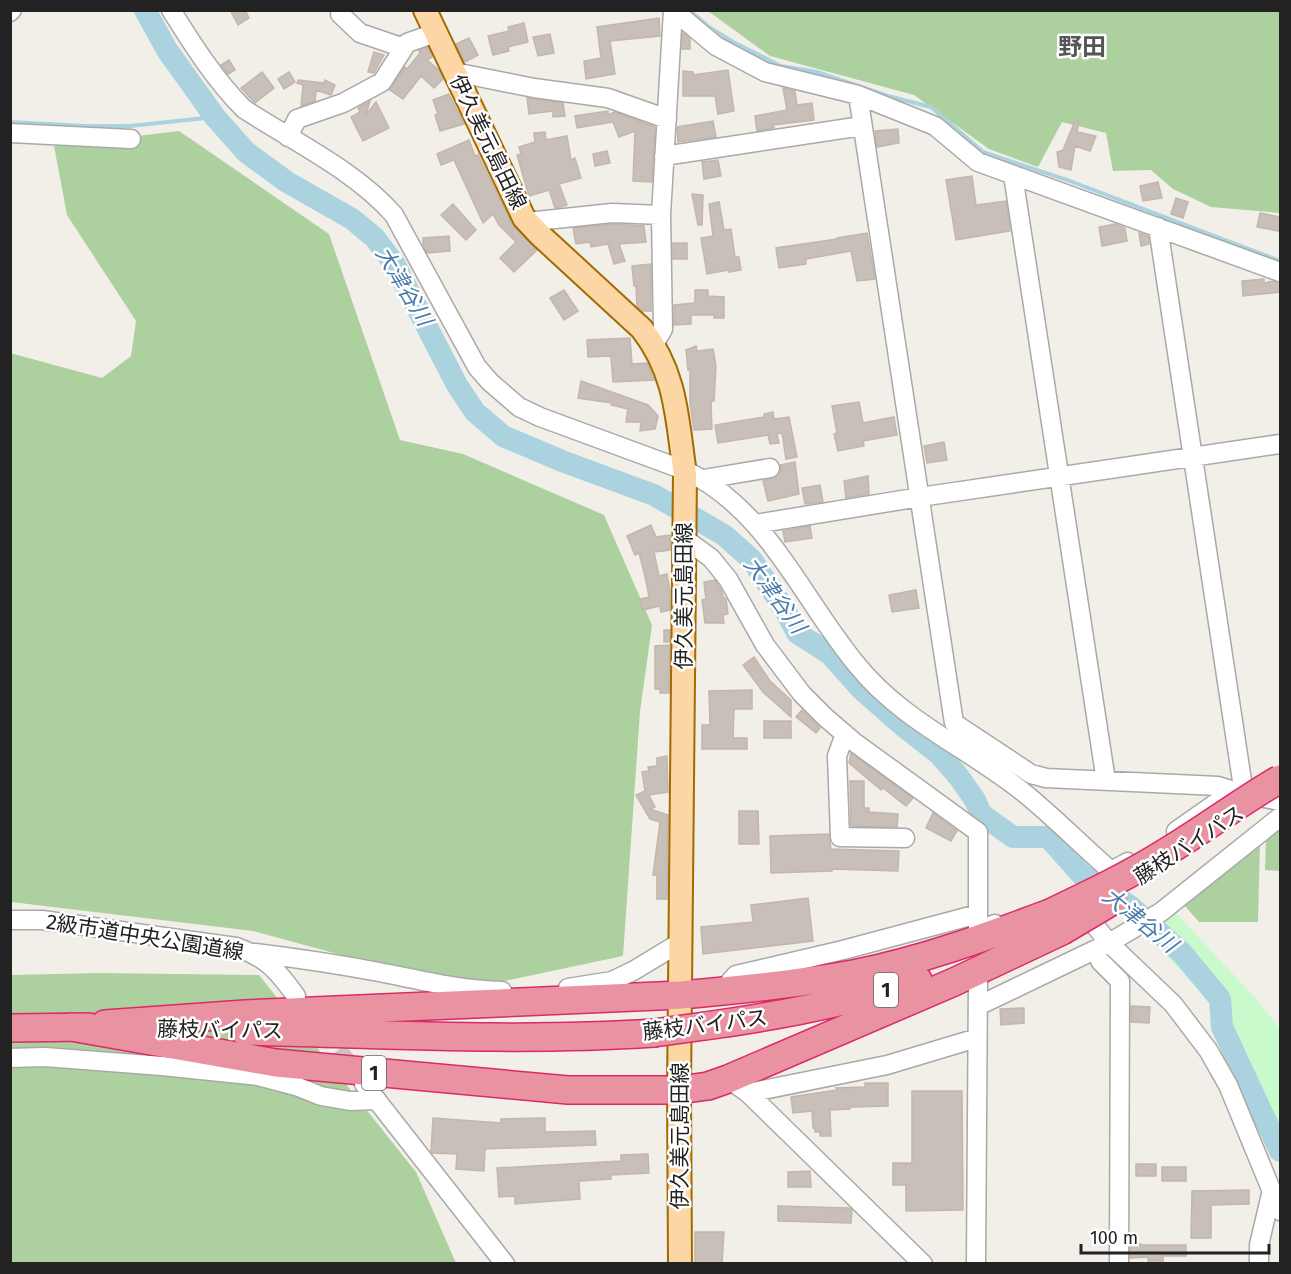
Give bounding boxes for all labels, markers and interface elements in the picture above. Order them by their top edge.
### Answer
district label: 野田 [1058,33,1106,61]
street label: 伊久美元島田線 [444,70,532,214]
water label: 大津谷川 [370,241,439,332]
street label: 伊久美元島田線 [671,523,697,670]
water label: 大津谷川 [738,551,813,640]
street label: 藤枝バイパス [1129,800,1249,890]
water label: 大津谷川 [1097,882,1184,959]
street label: 2級市道中央公園道線 [44,909,246,965]
road number: 1 [874,973,898,1007]
street label: 藤枝バイパス [641,1004,769,1046]
street label: 藤枝バイパス [157,1016,283,1044]
road number: 1 [362,1056,386,1090]
street label: 伊久美元島田線 [667,1063,693,1210]
scale bar [1081,1217,1268,1255]
text: 100 m [1090,1227,1138,1249]

